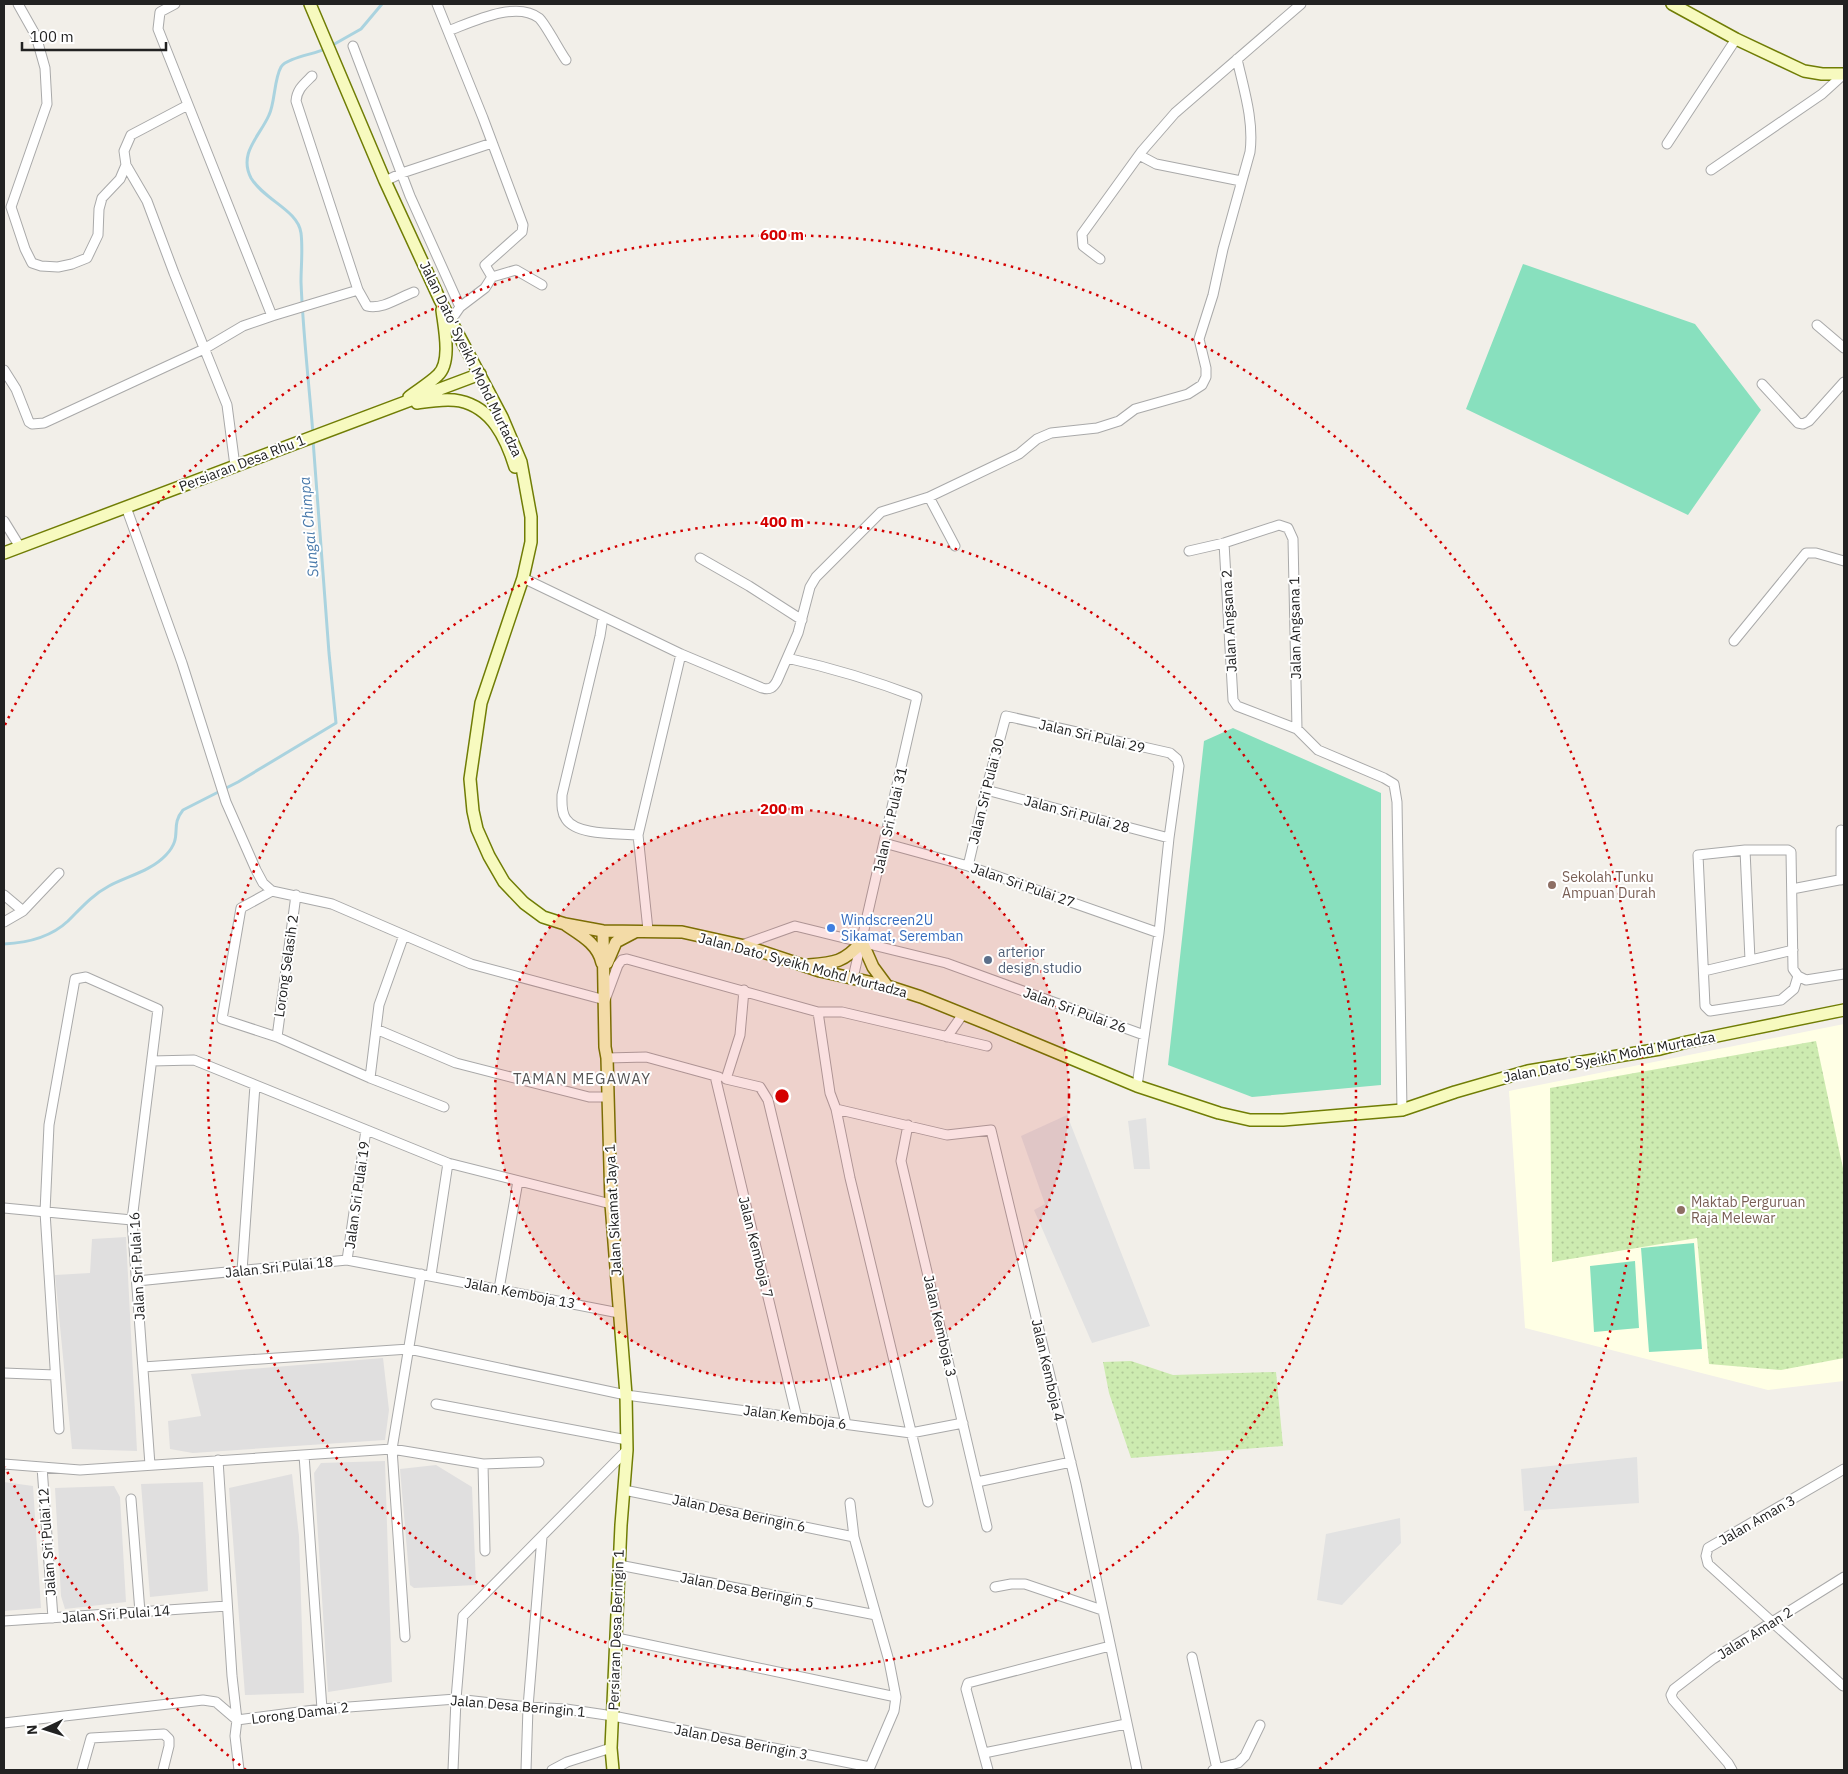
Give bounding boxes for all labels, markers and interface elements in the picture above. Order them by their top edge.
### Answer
scale bar [22,20,166,52]
text: 100 m [30,27,74,46]
text: 600 m [760,225,804,244]
street label: Jalan Dato' Syeikh Mohd Murtadza [416,258,527,460]
street label: Persiaran Desa Rhu 1 [176,431,308,495]
water label: Sungai Chimpa [295,476,322,578]
text: 400 m [760,512,804,531]
street label: Jalan Angsana 2 [1217,569,1241,673]
street label: Jalan Angsana 1 [1285,576,1305,680]
street label: Jalan Sri Pulai 29 [1037,715,1147,757]
street label: Jalan Sri Pulai 30 [964,736,1008,846]
street label: Jalan Sri Pulai 31 [869,765,911,875]
street label: Jalan Sri Pulai 28 [1022,791,1132,837]
text: 200 m [760,799,804,818]
street label: Jalan Sri Pulai 27 [969,859,1077,911]
place label: Sekolah Tunku Ampuan Durah [1562,868,1656,902]
marker: Sekolah Tunku Ampuan Durah [1546,879,1558,891]
place label: Windscreen2U Sikamat, Seremban [841,911,964,945]
street label: Lorong Selasih 2 [270,914,302,1018]
marker: Windscreen2U Sikamat, Seremban [825,922,837,934]
street label: Jalan Dato' Syeikh Mohd Murtadza [697,928,910,1002]
place label: arterior design studio [998,943,1082,977]
marker: arterior design studio [982,954,994,966]
street label: Jalan Sri Pulai 26 [1021,983,1129,1037]
street label: Jalan Dato' Syeikh Mohd Murtadza [1501,1027,1717,1086]
district label: TAMAN MEGAWAY [513,1069,651,1088]
centre of rings [773,1087,791,1105]
street label: Jalan Sri Pulai 19 [341,1140,373,1250]
street label: Jalan Sikamat Jaya 1 [601,1144,625,1276]
place label: Maktab Perguruan Raja Melewar [1691,1193,1805,1227]
street label: Jalan Kemboja 7 [735,1194,777,1300]
marker: Maktab Perguruan Raja Melewar [1675,1204,1687,1216]
street label: Jalan Sri Pulai 16 [125,1211,149,1321]
street label: Jalan Sri Pulai 18 [224,1252,334,1282]
street label: Jalan Kemboja 13 [463,1273,577,1313]
street label: Jalan Kemboja 3 [920,1273,960,1379]
street label: Jalan Kemboja 4 [1028,1317,1068,1423]
street label: Jalan Kemboja 6 [742,1401,848,1433]
street label: Jalan Sri Pulai 12 [34,1487,60,1597]
street label: Jalan Desa Beringin 6 [671,1490,807,1536]
street label: Jalan Aman 3 [1715,1491,1799,1549]
street label: Persiaran Desa Beringin 1 [604,1549,628,1711]
street label: Jalan Desa Beringin 5 [679,1568,815,1612]
street label: Jalan Sri Pulai 14 [61,1601,171,1627]
street label: Jalan Aman 2 [1714,1603,1796,1663]
street label: Jalan Desa Beringin 1 [450,1691,586,1721]
street label: Lorong Damai 2 [250,1698,350,1728]
north arrow [20,1704,70,1754]
street label: Jalan Desa Beringin 3 [673,1720,809,1764]
text: N [23,1724,41,1736]

